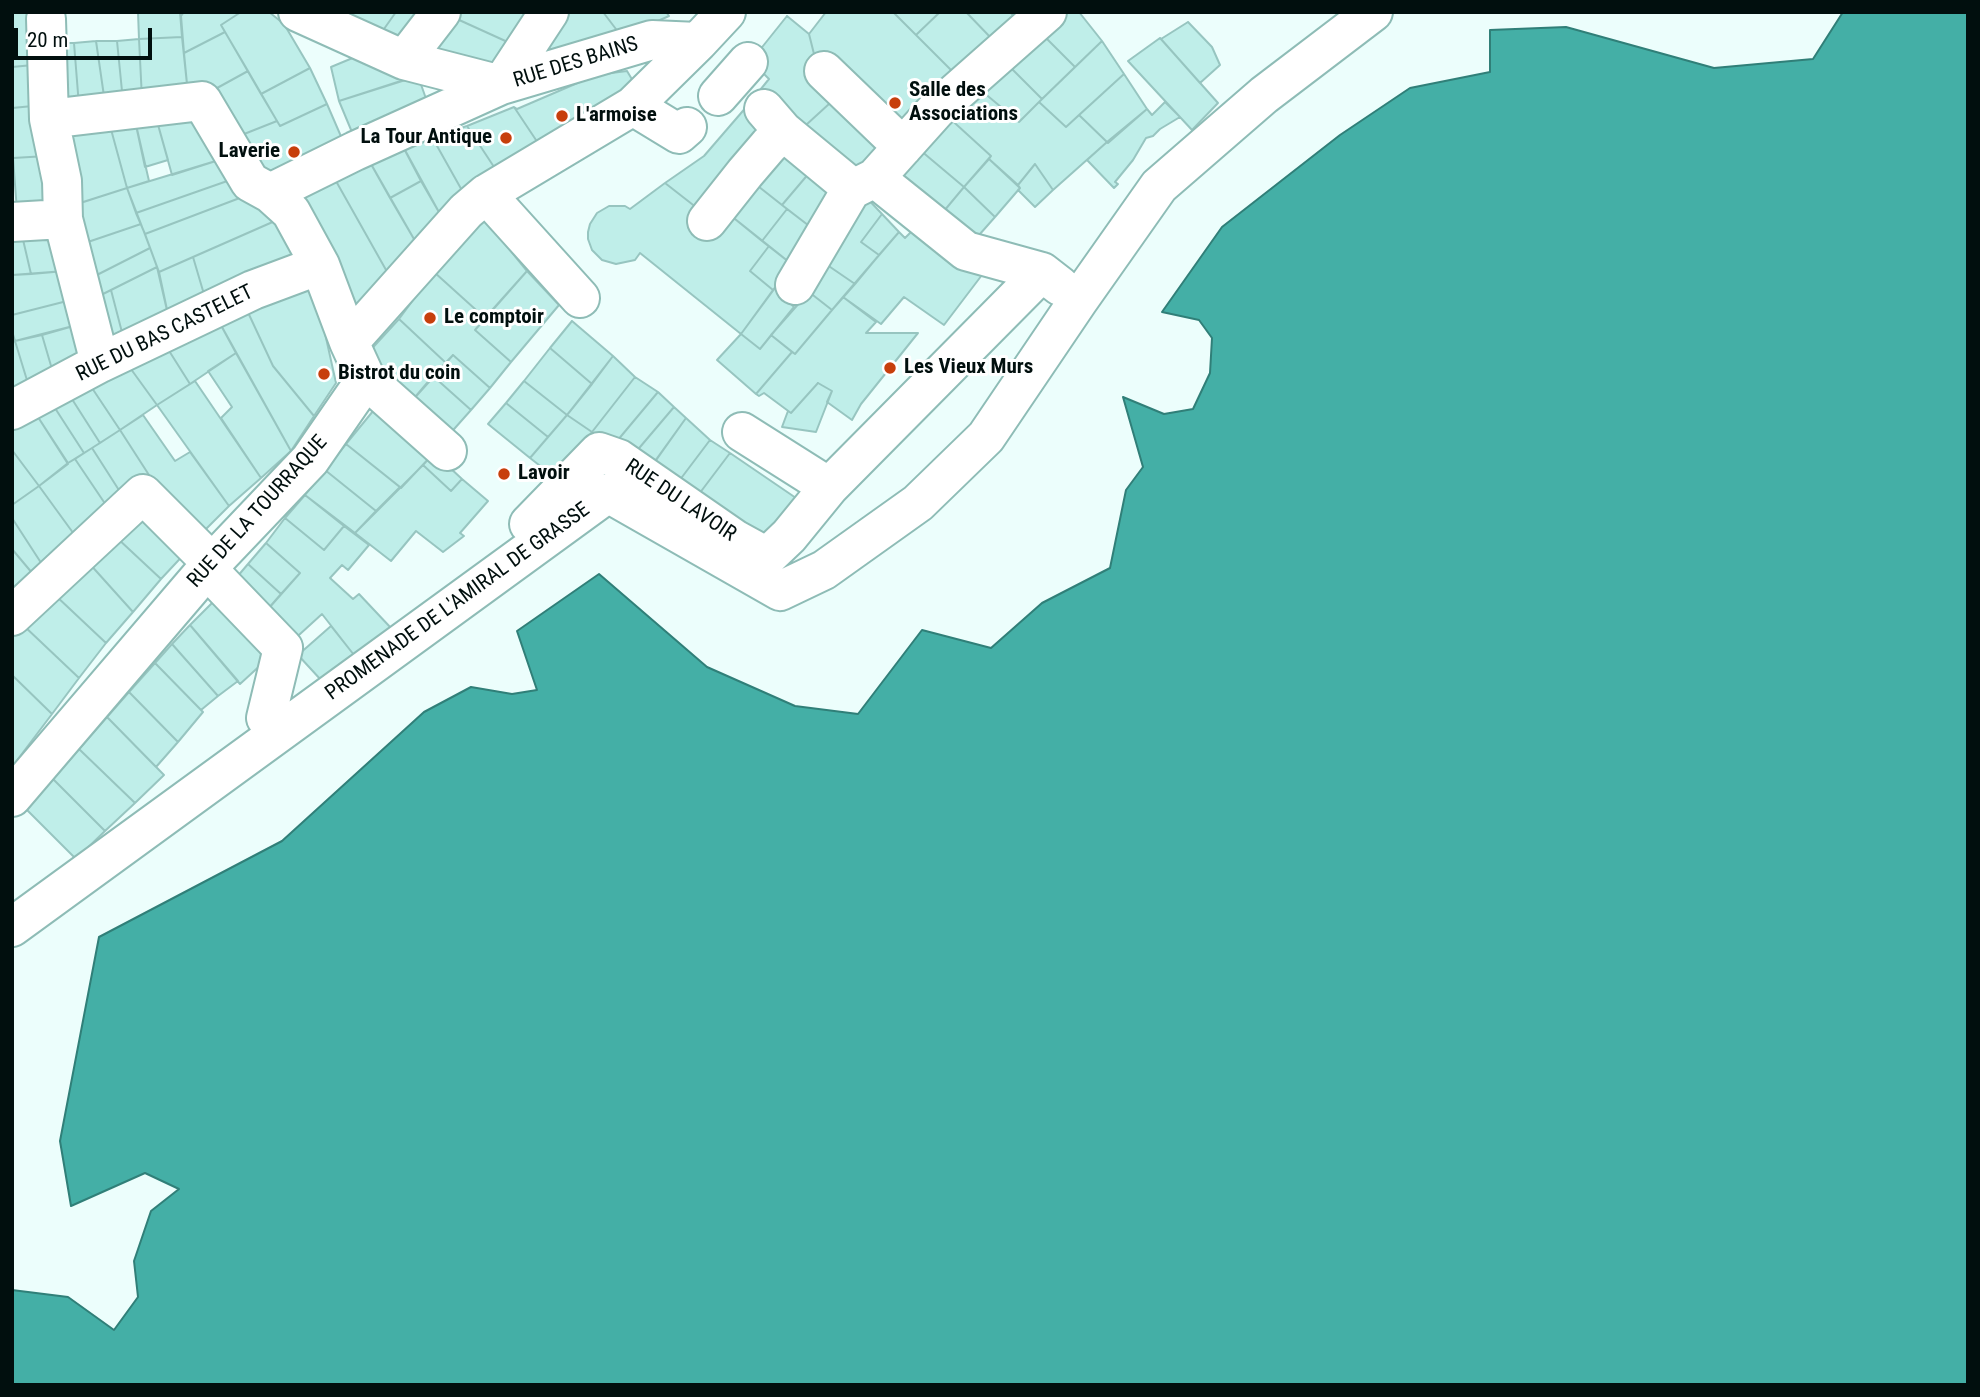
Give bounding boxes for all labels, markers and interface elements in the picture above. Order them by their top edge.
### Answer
scale bar [18,14,156,58]
text: 20 m [27,28,68,52]
street label: RUE DES BAINS [511,32,641,94]
place label: Salle des Associations [909,78,1018,128]
marker: Salle des Associations [887,95,903,111]
place label: L'armoise [576,103,657,129]
marker: L'armoise [554,108,570,124]
place label: La Tour Antique [360,125,492,151]
marker: La Tour Antique [498,130,514,146]
place label: Laverie [219,139,280,165]
marker: Laverie [286,144,302,160]
street label: RUE DU BAS CASTELET [72,280,258,388]
place label: Le comptoir [444,305,544,331]
marker: Le comptoir [422,310,438,326]
place label: Les Vieux Murs [904,355,1033,381]
marker: Les Vieux Murs [882,360,898,376]
place label: Bistrot du coin [338,361,461,387]
marker: Bistrot du coin [316,366,332,382]
street label: RUE DE LA TOURRAQUE [183,430,333,594]
street label: RUE DU LAVOIR [620,455,740,547]
place label: Lavoir [518,461,570,487]
marker: Lavoir [496,466,512,482]
street label: PROMENADE DE L'AMIRAL DE GRASSE [321,498,595,706]

